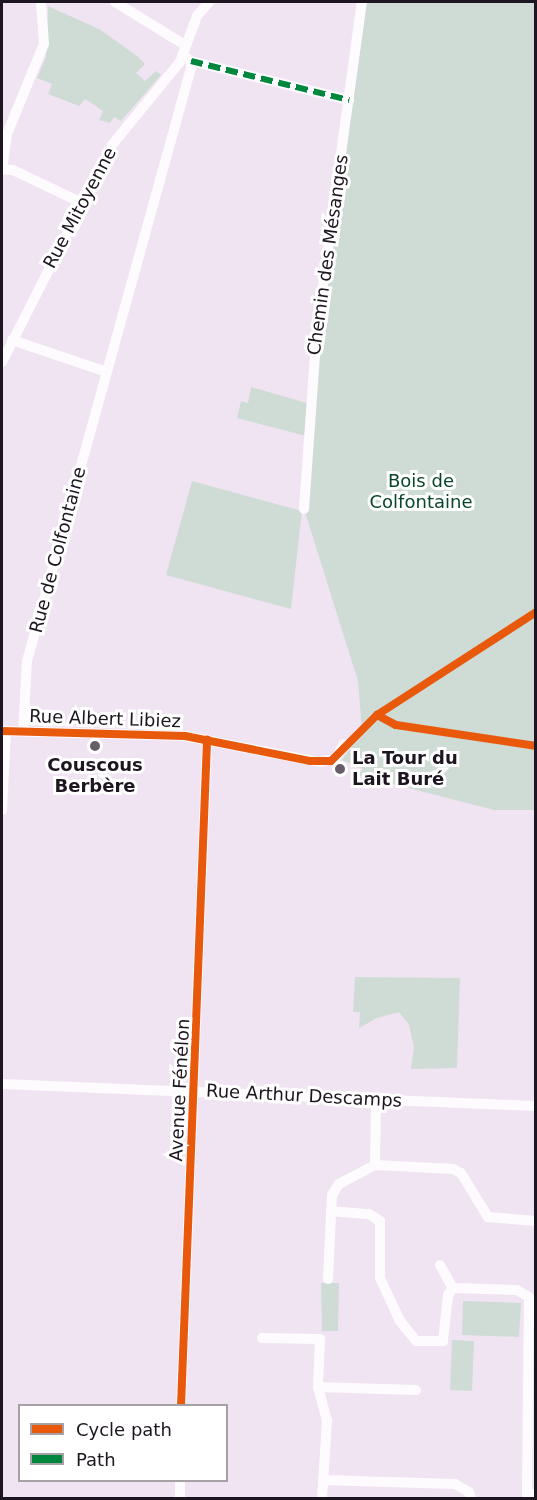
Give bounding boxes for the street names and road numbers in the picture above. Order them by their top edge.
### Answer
street label: Rue Mitoyenne [39,144,121,272]
street label: Chemin des Mésanges [303,153,353,357]
street label: Rue de Colfontaine [25,465,91,635]
street label: Rue Albert Libiez [29,706,181,732]
street label: Avenue Fénélon [165,1018,195,1162]
street label: Rue Arthur Descamps [205,1080,403,1112]

